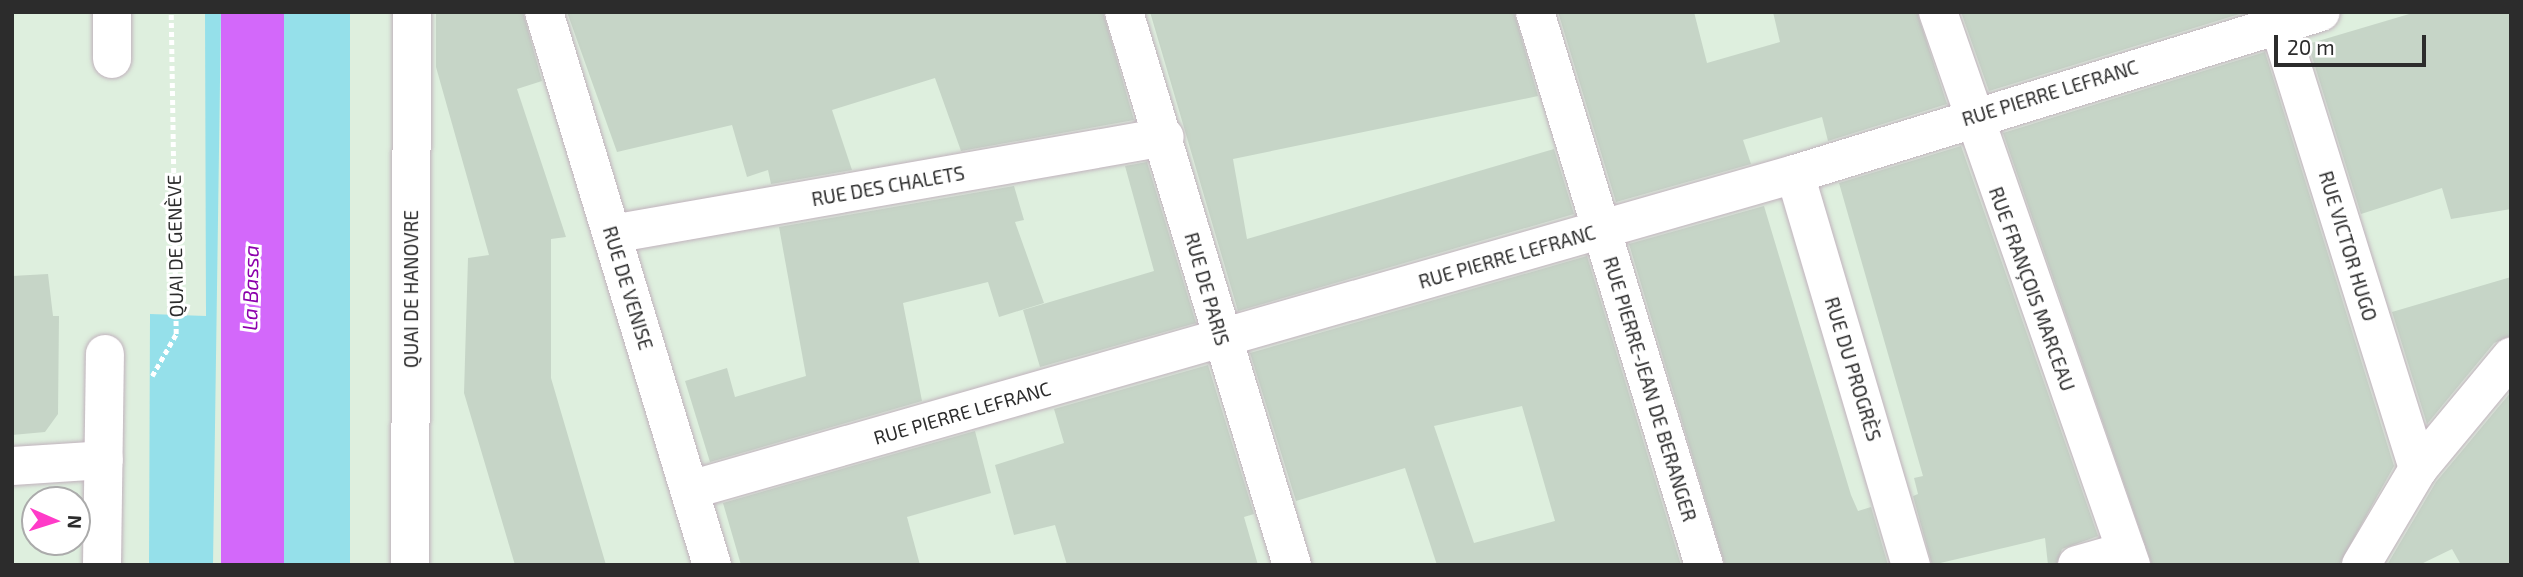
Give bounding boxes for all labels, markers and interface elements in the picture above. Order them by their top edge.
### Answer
scale bar [2278,21,2430,65]
text: 20 m [2287,34,2335,59]
street label: RUE PIERRE LEFRANC [1959,55,2141,131]
street label: RUE DES CHALETS [810,161,966,211]
street label: RUE VICTOR HUGO [2314,168,2382,324]
street label: QUAI DE GENÈVE [162,174,188,318]
street label: RUE FRANÇOIS MARCEAU [1984,184,2080,394]
street label: QUAI DE HANOVRE [400,210,422,368]
street label: RUE PIERRE LEFRANC [1416,221,1598,293]
street label: RUE DE VENISE [598,223,658,353]
street label: RUE DE PARIS [1180,230,1234,348]
water label: La Bassa [237,245,263,331]
street label: RUE PIERRE-JEAN DE BERANGER [1599,254,1701,524]
street label: RUE DU PROGRÈS [1820,294,1886,444]
street label: RUE PIERRE LEFRANC [871,377,1053,449]
north arrow [21,486,91,556]
text: N [64,515,87,529]

